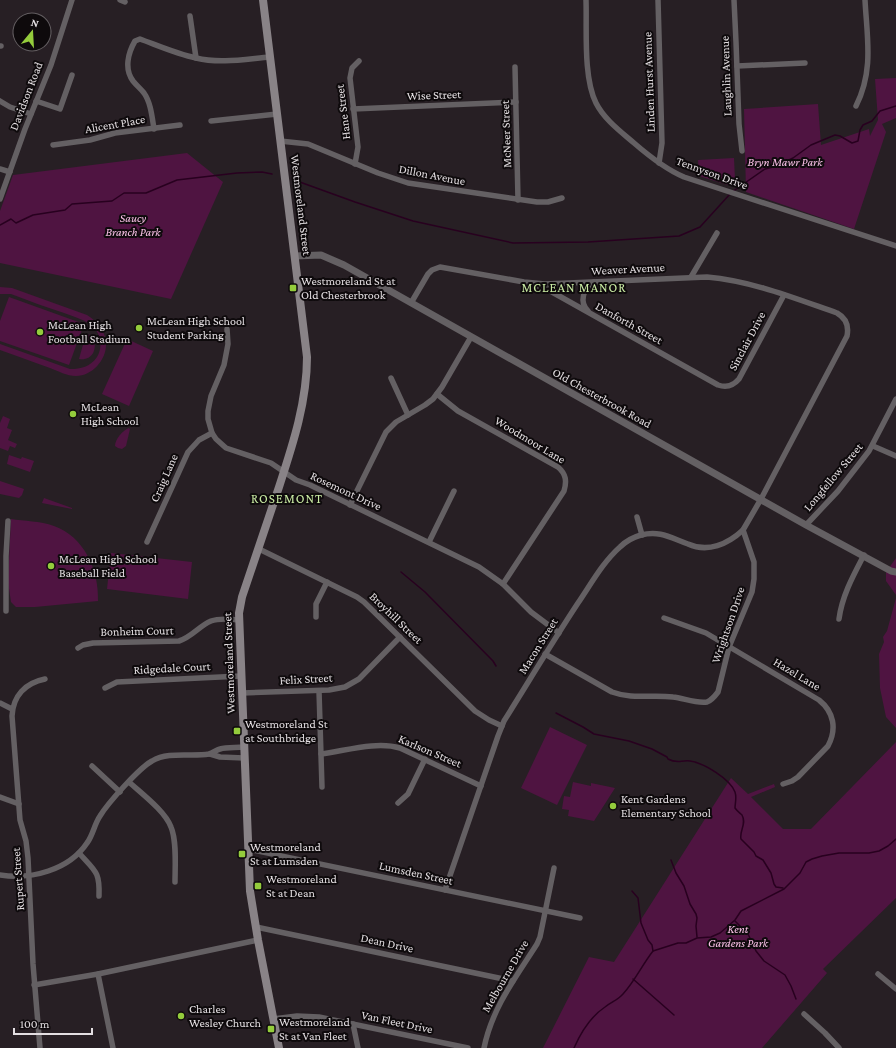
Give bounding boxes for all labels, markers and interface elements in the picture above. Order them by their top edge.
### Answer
north arrow [12,12,52,52]
text: N [30,16,41,30]
street label: Linden Hurst Avenue [640,32,658,132]
street label: Laughlin Avenue [718,36,734,116]
street label: Davidson Road [7,59,46,132]
street label: Hane Street [333,83,353,140]
street label: Wise Street [407,87,462,103]
street label: McNeer Street [498,99,514,168]
street label: Alicent Place [84,112,146,136]
street label: Westmoreland Street [288,154,314,257]
street label: Tennyson Drive [674,154,750,192]
park label: Bryn Mawr Park [748,155,823,169]
street label: Dillon Avenue [398,162,466,188]
park label: Saucy Branch Park [105,211,161,239]
street label: Weaver Avenue [591,260,665,278]
place label: Westmoreland St at Old Chesterbrook [301,274,396,302]
district label: MCLEAN MANOR [521,280,627,295]
marker: Westmoreland St at Old Chesterbrook [288,283,298,293]
street label: Danforth Street [593,299,666,348]
street label: Sinclair Drive [726,309,768,373]
place label: McLean High School Student Parking [147,314,245,342]
place label: McLean High Football Stadium [48,318,131,346]
marker: McLean High School Student Parking [134,323,144,333]
marker: McLean High Football Stadium [35,327,45,337]
street label: Old Chesterbrook Road [550,365,655,431]
place label: McLean High School [81,400,139,428]
marker: McLean High School [68,409,78,419]
street label: Woodmoor Lane [492,413,568,467]
street label: Longfellow Street [801,439,866,514]
street label: Craig Lane [147,452,181,504]
street label: Rosemont Drive [308,468,384,514]
district label: ROSEMONT [251,491,323,506]
place label: McLean High School Baseball Field [59,552,157,580]
marker: McLean High School Baseball Field [46,561,56,571]
street label: Wrightson Drive [708,585,748,665]
street label: Broyhill Street [367,589,426,647]
street label: Westmoreland Street [220,611,238,714]
street label: Macon Street [515,615,561,677]
street label: Bonheim Court [100,623,175,639]
street label: Hazel Lane [771,654,823,694]
street label: Ridgedale Court [133,659,212,677]
street label: Felix Street [279,671,334,687]
place label: Westmoreland St at Southbridge [245,717,329,745]
marker: Westmoreland St at Southbridge [232,726,242,736]
street label: Karlson Street [396,731,465,771]
place label: Kent Gardens Elementary School [621,792,711,820]
marker: Kent Gardens Elementary School [608,801,618,811]
place label: Westmoreland St at Lumsden [250,840,322,868]
street label: Rupert Street [9,846,27,911]
marker: Westmoreland St at Lumsden [237,849,247,859]
street label: Lumsden Street [378,858,455,888]
place label: Westmoreland St at Dean [266,872,338,900]
marker: Westmoreland St at Dean [253,881,263,891]
park label: Kent Gardens Park [708,922,769,950]
street label: Dean Drive [359,931,415,955]
street label: Melbourne Drive [479,937,531,1015]
place label: Charles Wesley Church [189,1002,261,1030]
street label: Van Fleet Drive [360,1008,434,1036]
scale bar [14,1010,92,1036]
marker: Charles Wesley Church [176,1011,186,1021]
place label: Westmoreland St at Van Fleet [279,1015,351,1043]
text: 100 m [20,1017,50,1031]
marker: Westmoreland St at Van Fleet [266,1024,276,1034]

